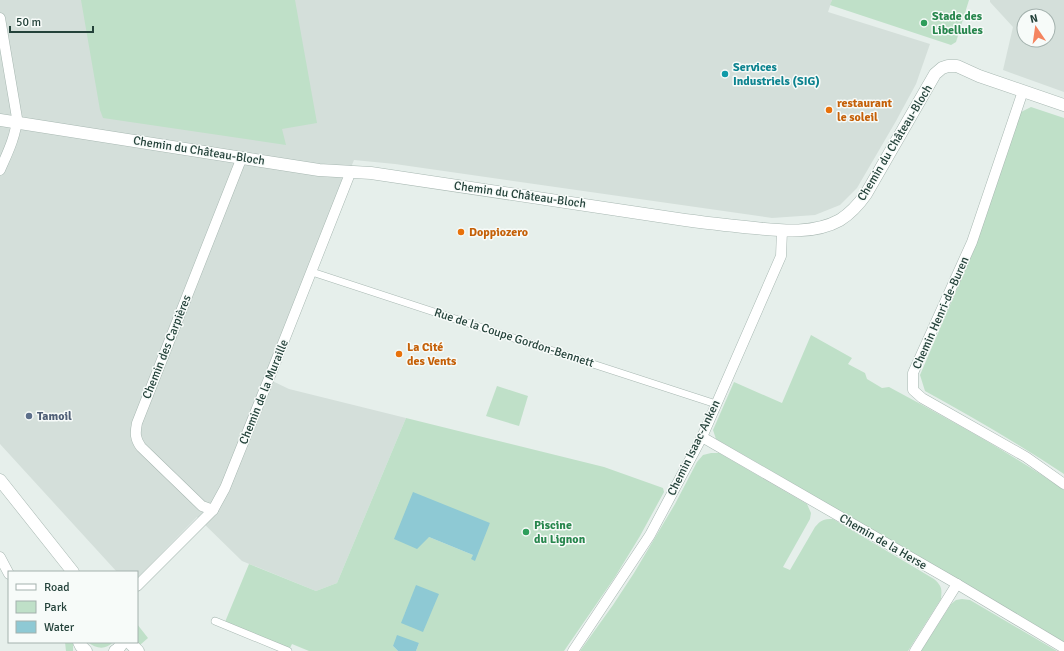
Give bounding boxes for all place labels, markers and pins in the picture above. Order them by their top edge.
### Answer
place label: Stade des Libellules [932,9,983,38]
marker: Stade des Libellules [919,18,929,28]
place label: Services Industriels (SIG) [733,60,820,89]
marker: Services Industriels (SIG) [720,69,730,79]
place label: restaurant le soleil [837,96,892,125]
marker: restaurant le soleil [824,105,834,115]
place label: Doppiozero [469,225,528,240]
marker: Doppiozero [456,227,466,237]
place label: La Cité des Vents [407,340,457,369]
marker: La Cité des Vents [394,349,404,359]
place label: Tamoil [37,409,72,424]
marker: Tamoil [24,411,34,421]
place label: Piscine du Lignon [534,518,586,547]
marker: Piscine du Lignon [521,527,531,537]

